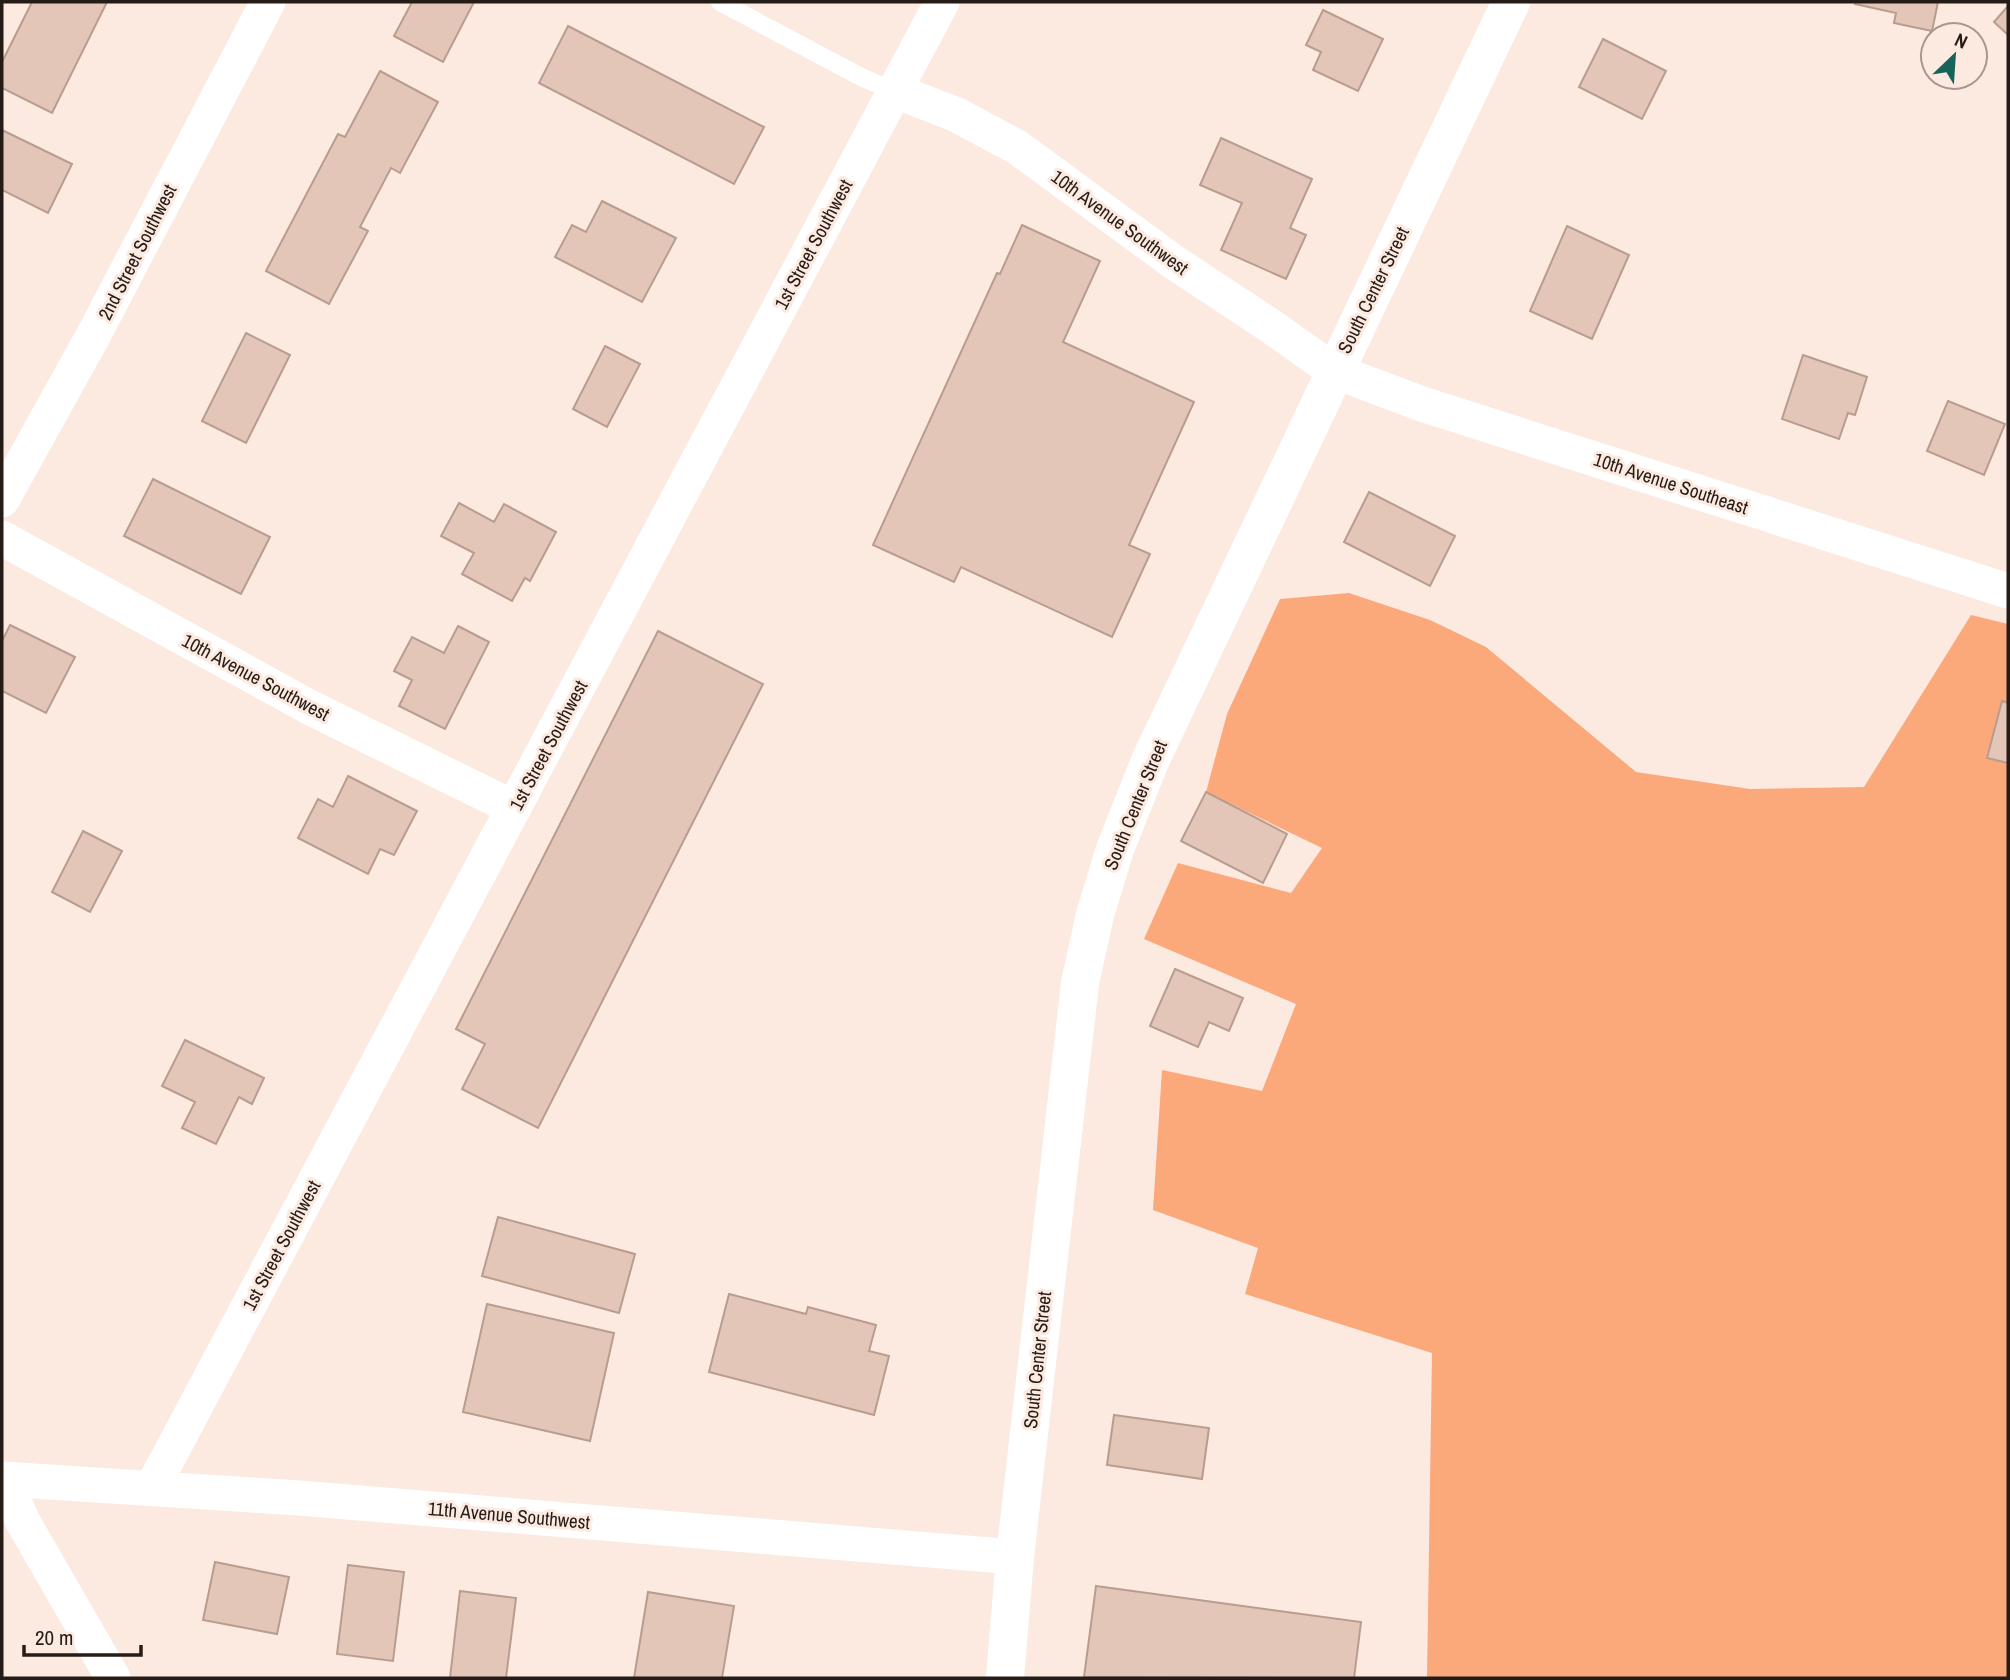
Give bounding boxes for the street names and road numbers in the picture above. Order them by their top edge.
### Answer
street label: 10th Avenue Southwest [1046,163,1194,281]
street label: 1st Street Southwest [768,174,859,314]
street label: 2nd Street Southwest [92,179,183,324]
street label: South Center Street [1331,222,1415,358]
street label: 10th Avenue Southeast [1590,446,1752,520]
street label: 10th Avenue Southwest [178,627,335,727]
street label: 1st Street Southwest [503,675,594,815]
street label: South Center Street [1097,736,1173,874]
street label: 1st Street Southwest [236,1175,327,1315]
street label: South Center Street [1017,1290,1057,1430]
street label: 11th Avenue Southwest [427,1495,592,1535]

